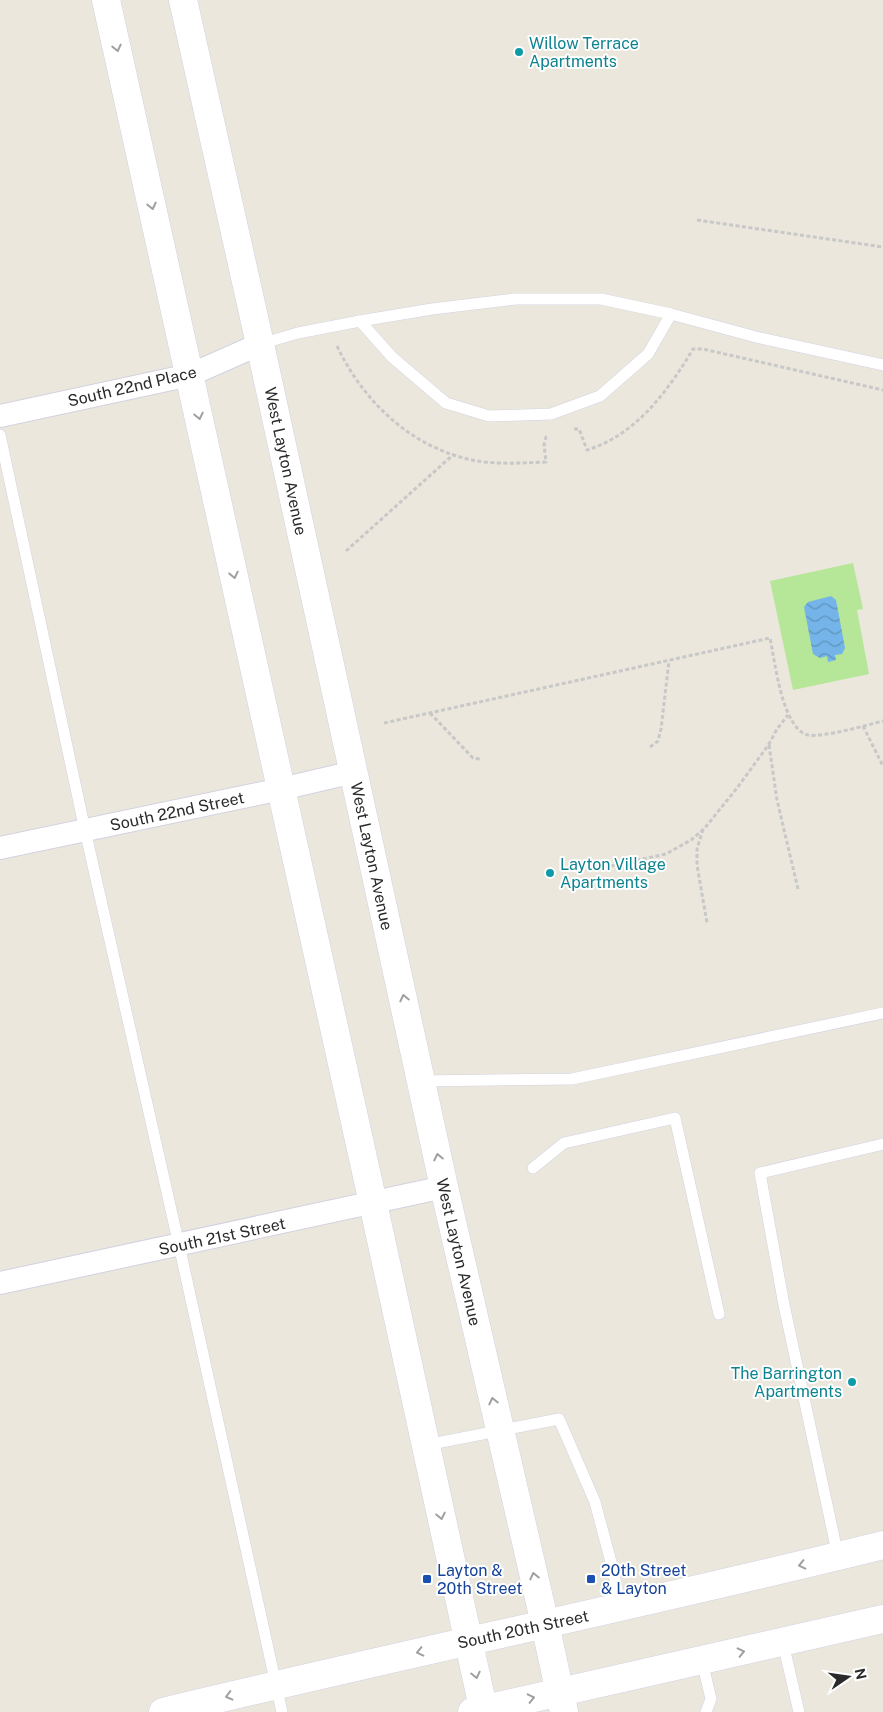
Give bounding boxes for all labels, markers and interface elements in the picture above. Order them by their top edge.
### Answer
place label: Willow Terrace Apartments [529,34,639,71]
one-way arrow [111,43,122,52]
marker: Willow Terrace Apartments [513,46,525,58]
one-way arrow [146,202,157,211]
street label: South 22nd Place [66,362,198,411]
street label: West Layton Avenue [261,385,310,537]
one-way arrow [193,412,204,421]
one-way arrow [228,570,239,579]
street label: West Layton Avenue [347,780,396,932]
street label: South 22nd Street [108,788,246,835]
place label: Layton Village Apartments [560,855,666,892]
marker: Layton Village Apartments [544,867,556,879]
one-way arrow [399,994,410,1003]
one-way arrow [433,1153,444,1162]
street label: West Layton Avenue [432,1176,485,1328]
street label: South 21st Street [157,1214,287,1259]
place label: The Barrington Apartments [731,1364,842,1401]
marker: The Barrington Apartments [846,1376,858,1388]
one-way arrow [488,1397,499,1406]
one-way arrow [435,1512,446,1520]
one-way arrow [797,1559,806,1570]
place label: Layton & 20th Street [437,1561,522,1598]
place label: 20th Street & Layton [601,1561,686,1598]
one-way arrow [529,1572,540,1581]
marker: Layton & 20th Street [421,1573,433,1585]
marker: 20th Street & Layton [585,1573,597,1585]
street label: South 20th Street [456,1606,591,1653]
one-way arrow [416,1646,425,1657]
one-way arrow [737,1648,746,1658]
north arrow [823,1652,873,1702]
text: N [852,1667,870,1681]
one-way arrow [470,1671,481,1680]
one-way arrow [224,1690,233,1701]
one-way arrow [527,1693,535,1704]

